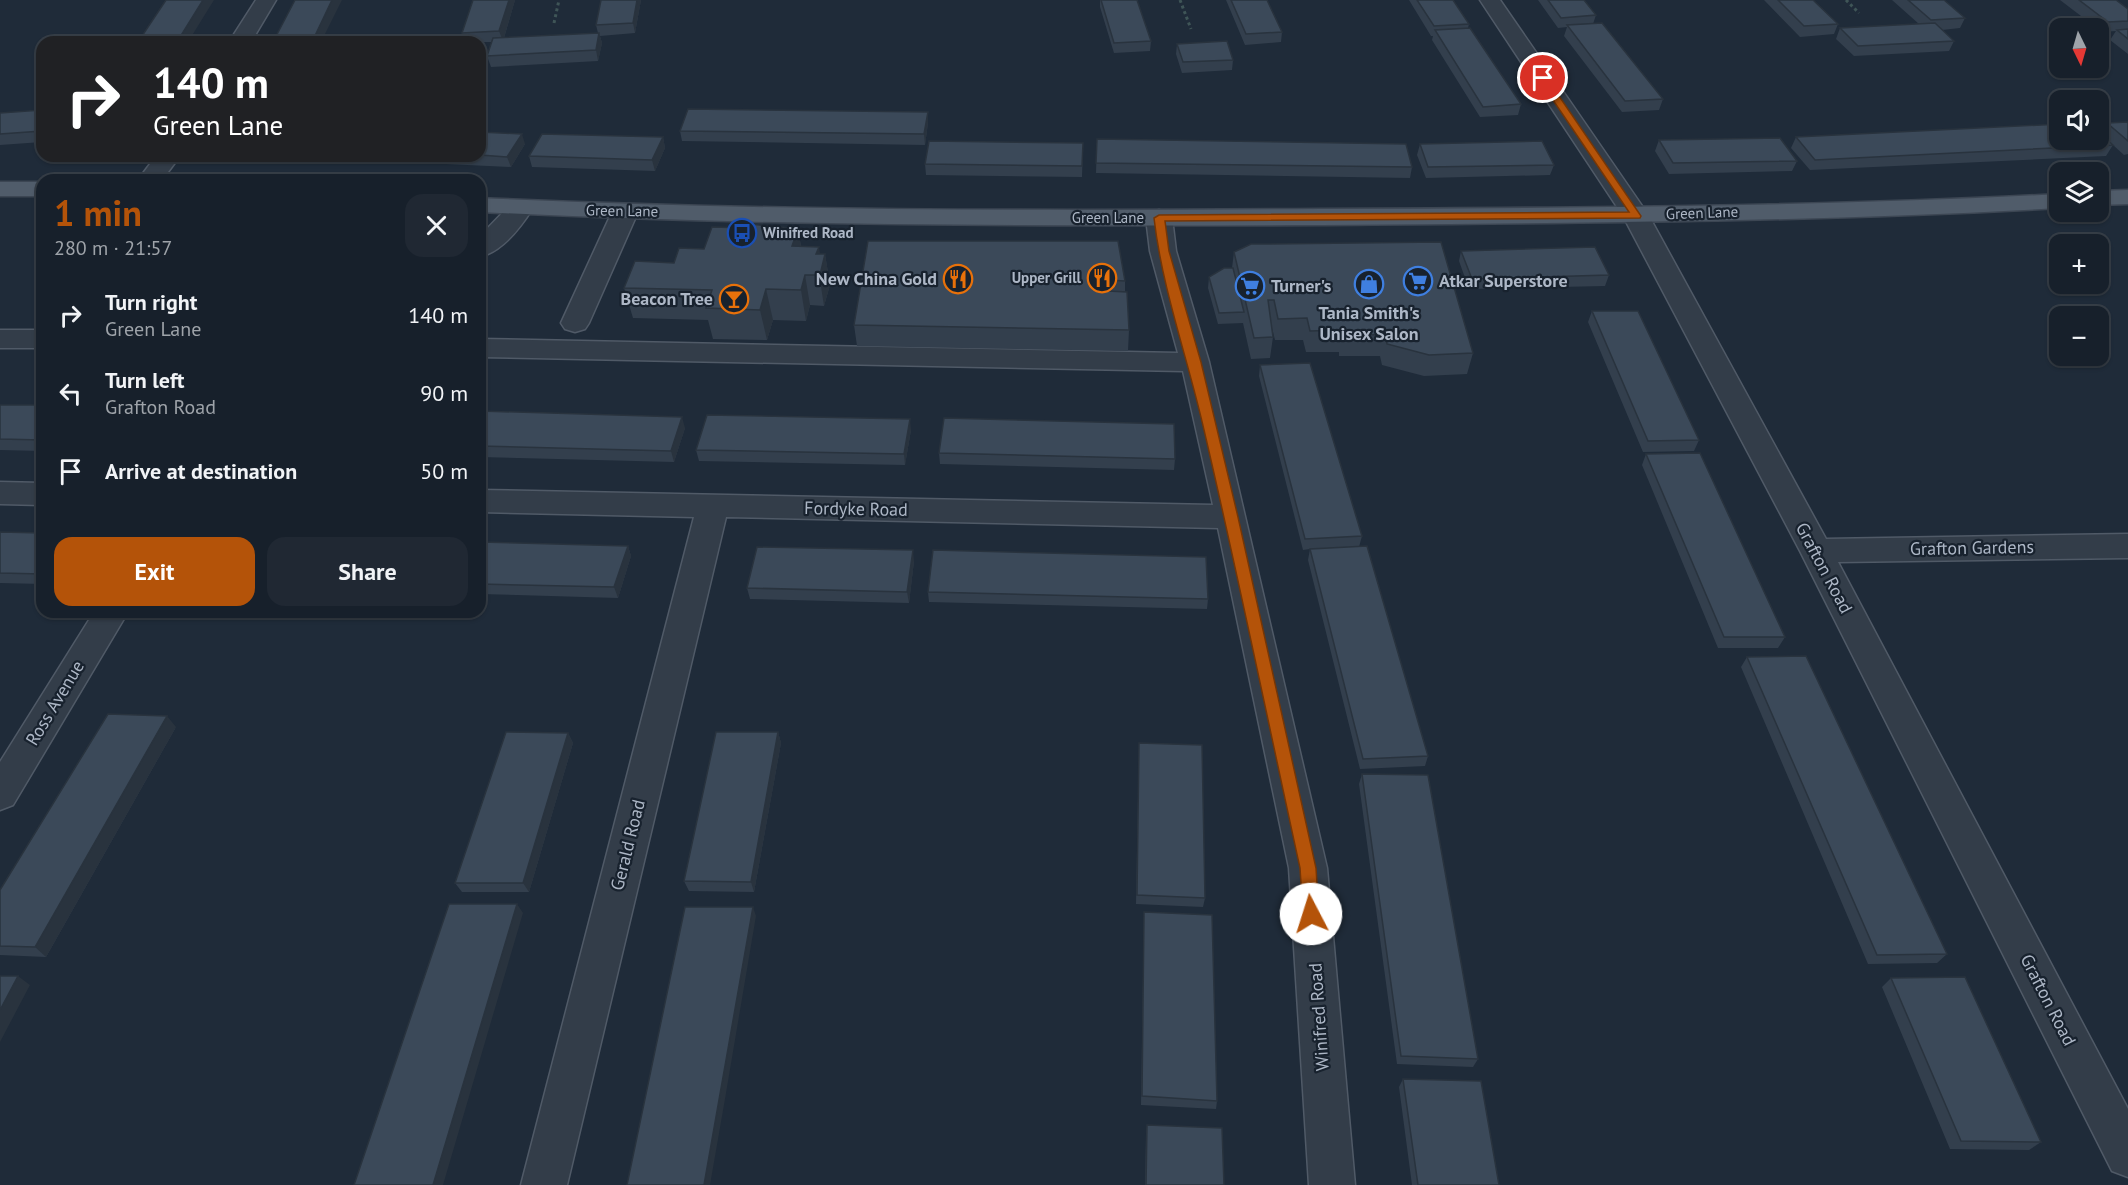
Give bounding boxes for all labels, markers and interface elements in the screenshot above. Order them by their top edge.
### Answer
north arrow [2049,18,2109,78]
map controls [2049,18,2109,366]
pin [1517,52,1568,103]
text: 140 m [153,55,269,110]
icon: right [54,60,132,138]
icon: arrive [1526,61,1559,94]
button: sound [2049,90,2109,150]
text: Green Lane [153,108,283,142]
button: layers [2049,162,2109,222]
text: 1 min [54,189,142,236]
button: close [405,194,468,257]
street label: Green Lane [586,200,658,221]
street label: Green Lane [1666,202,1738,223]
street label: Green Lane [1072,208,1144,227]
bus stop icon: Winifred Road [726,217,758,249]
place label: Winifred Road [763,223,854,242]
button: + [2049,234,2109,294]
text: 280 m · 21:57 [54,235,172,261]
restaurant icon: Upper Grill [1086,262,1118,294]
restaurant icon: New China Gold [942,263,974,295]
supermarket icon: Atkar Superstore [1402,265,1434,297]
place label: New China Gold [816,267,937,290]
place label: Upper Grill [1012,268,1082,287]
shop icon: Tania Smith's Unisex Salon [1353,268,1385,300]
place label: Atkar Superstore [1439,269,1568,292]
supermarket icon: Turner's [1234,270,1266,302]
place label: Turner's [1271,274,1332,297]
bar icon: Beacon Tree [718,283,750,315]
place label: Beacon Tree [621,287,713,310]
text: Turn right [105,288,197,316]
icon: right [54,299,87,332]
text: 140 m [408,301,468,329]
place label: Tania Smith's Unisex Salon [1318,301,1420,345]
button: − [2049,306,2109,366]
text: Green Lane [105,316,201,342]
text: Turn left [105,366,185,394]
icon: left [54,377,87,410]
text: 90 m [420,379,468,407]
text: Grafton Road [105,394,216,420]
icon: arrive [54,455,87,488]
text: Arrive at destination [105,457,297,485]
text: 50 m [420,457,468,485]
street label: Fordyke Road [804,496,908,521]
street label: Grafton Road [1791,518,1858,617]
street label: Grafton Gardens [1910,535,2034,560]
button: Exit [54,537,255,606]
button: Share [267,537,468,606]
street label: Ross Avenue [20,656,89,749]
street label: Gerald Road [605,797,650,893]
position arrow [1279,882,1343,946]
street label: Grafton Road [2016,950,2081,1049]
street label: Winifred Road [1303,962,1334,1072]

